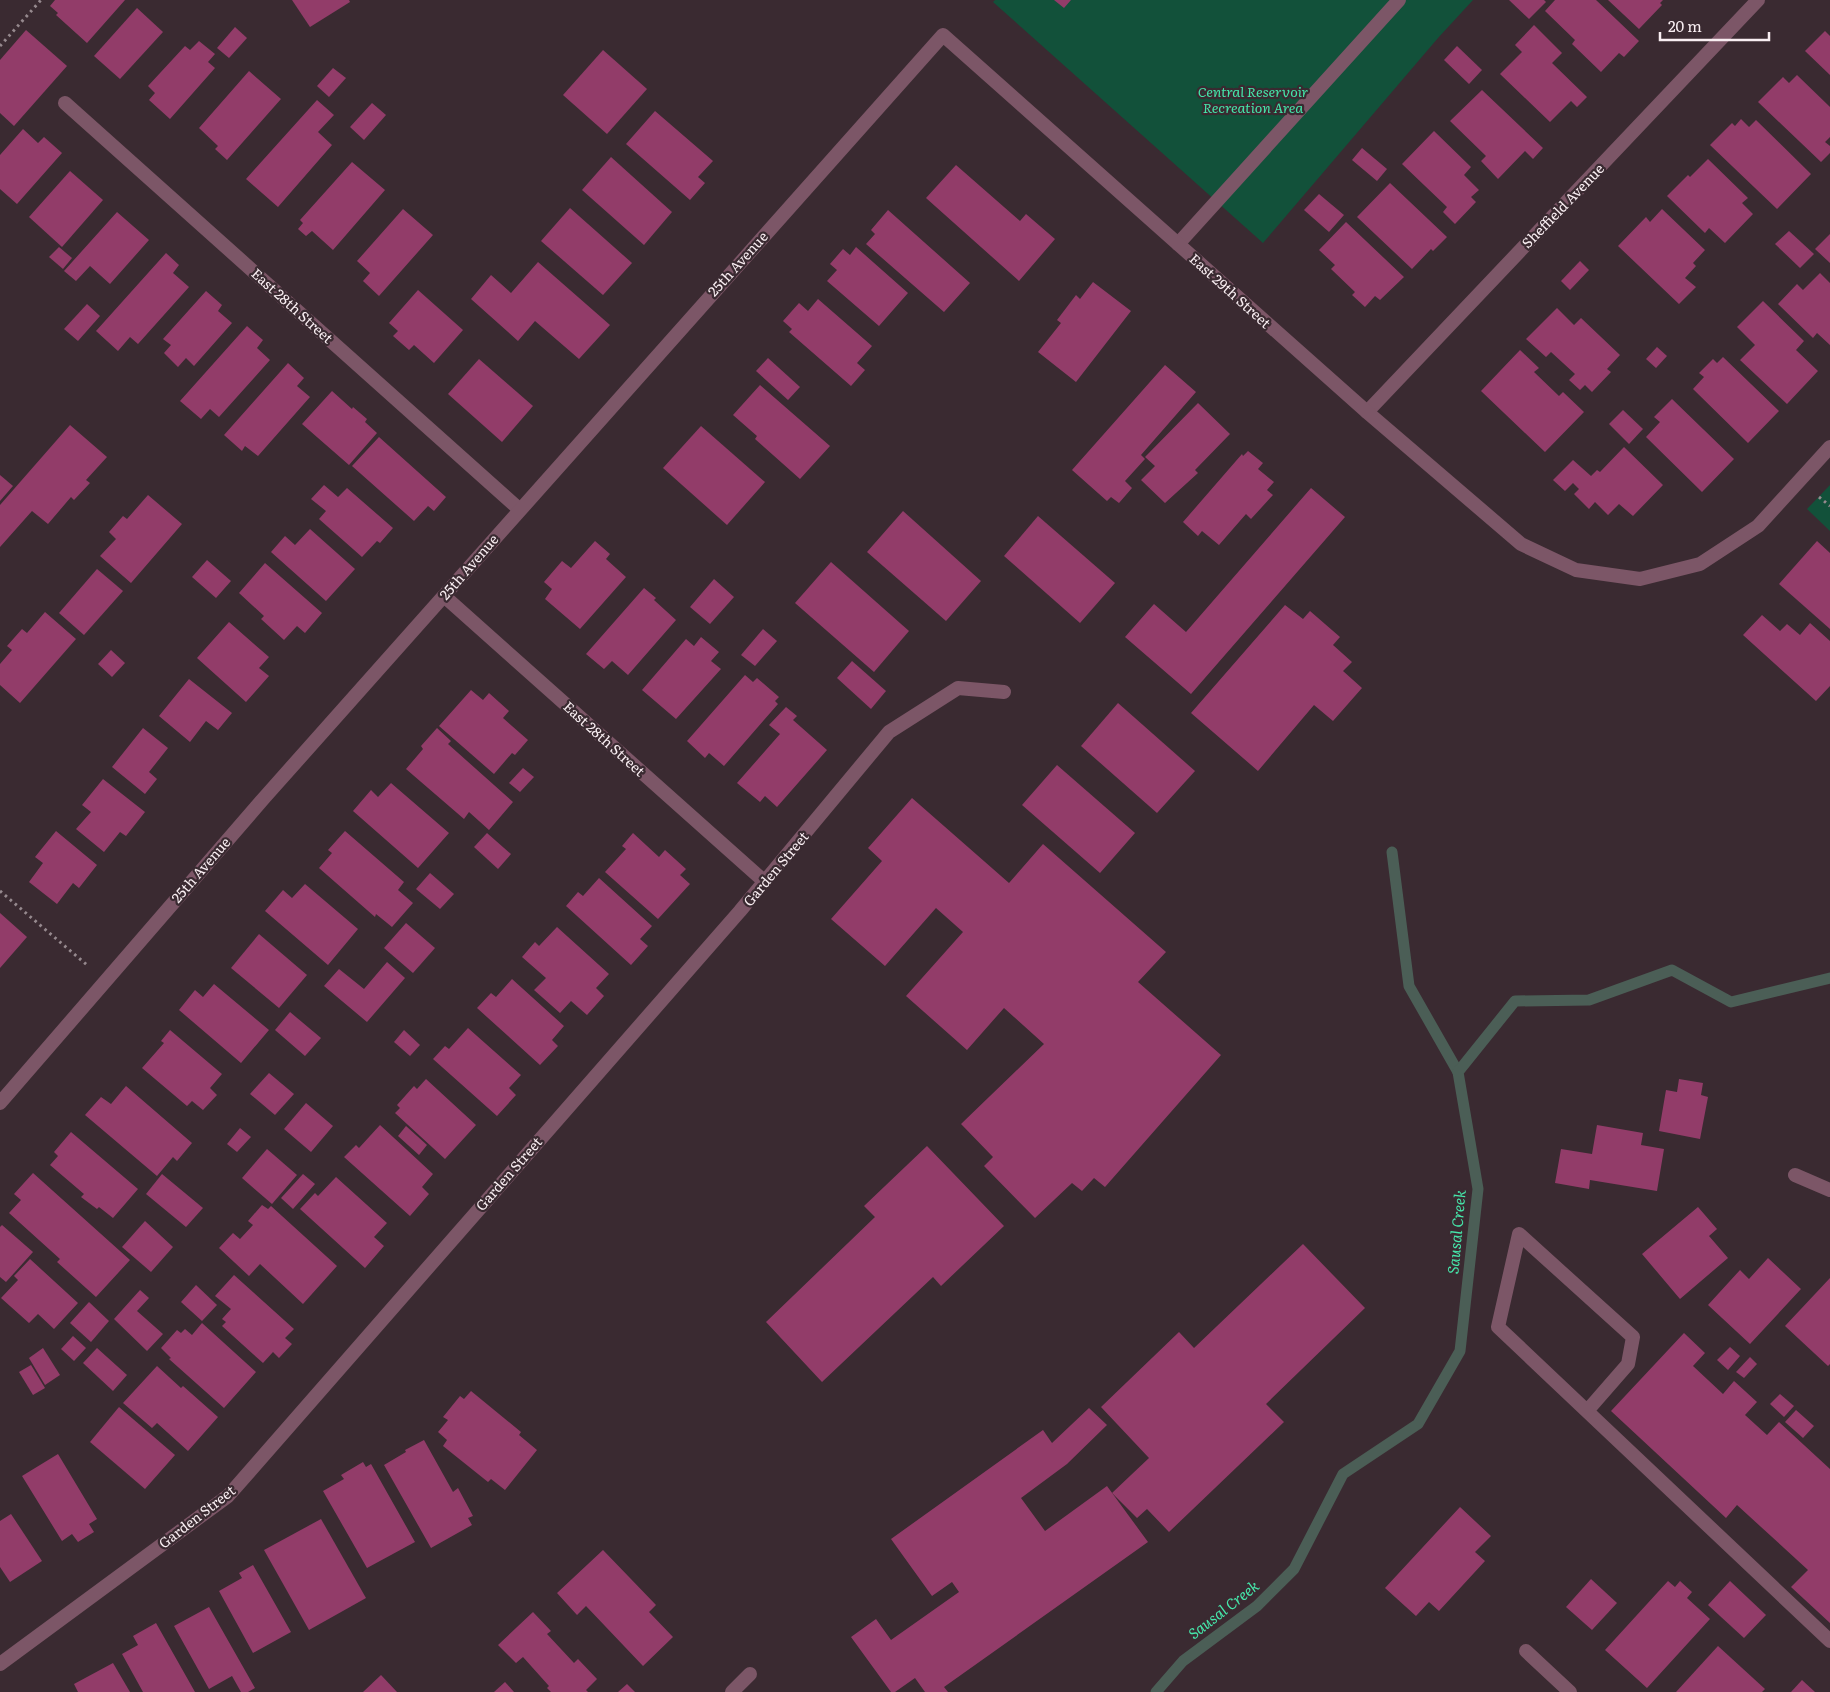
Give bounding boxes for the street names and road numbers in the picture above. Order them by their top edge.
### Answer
street label: Sheffield Avenue [1517,158,1608,252]
street label: 25th Avenue [703,227,772,300]
street label: East 29th Street [1186,248,1276,332]
street label: East 28th Street [247,263,338,348]
street label: 25th Avenue [434,529,502,604]
street label: East 28th Street [559,696,650,781]
street label: Garden Street [738,826,813,910]
street label: 25th Avenue [166,832,234,907]
street label: Garden Street [470,1132,546,1215]
street label: Garden Street [154,1480,239,1552]

